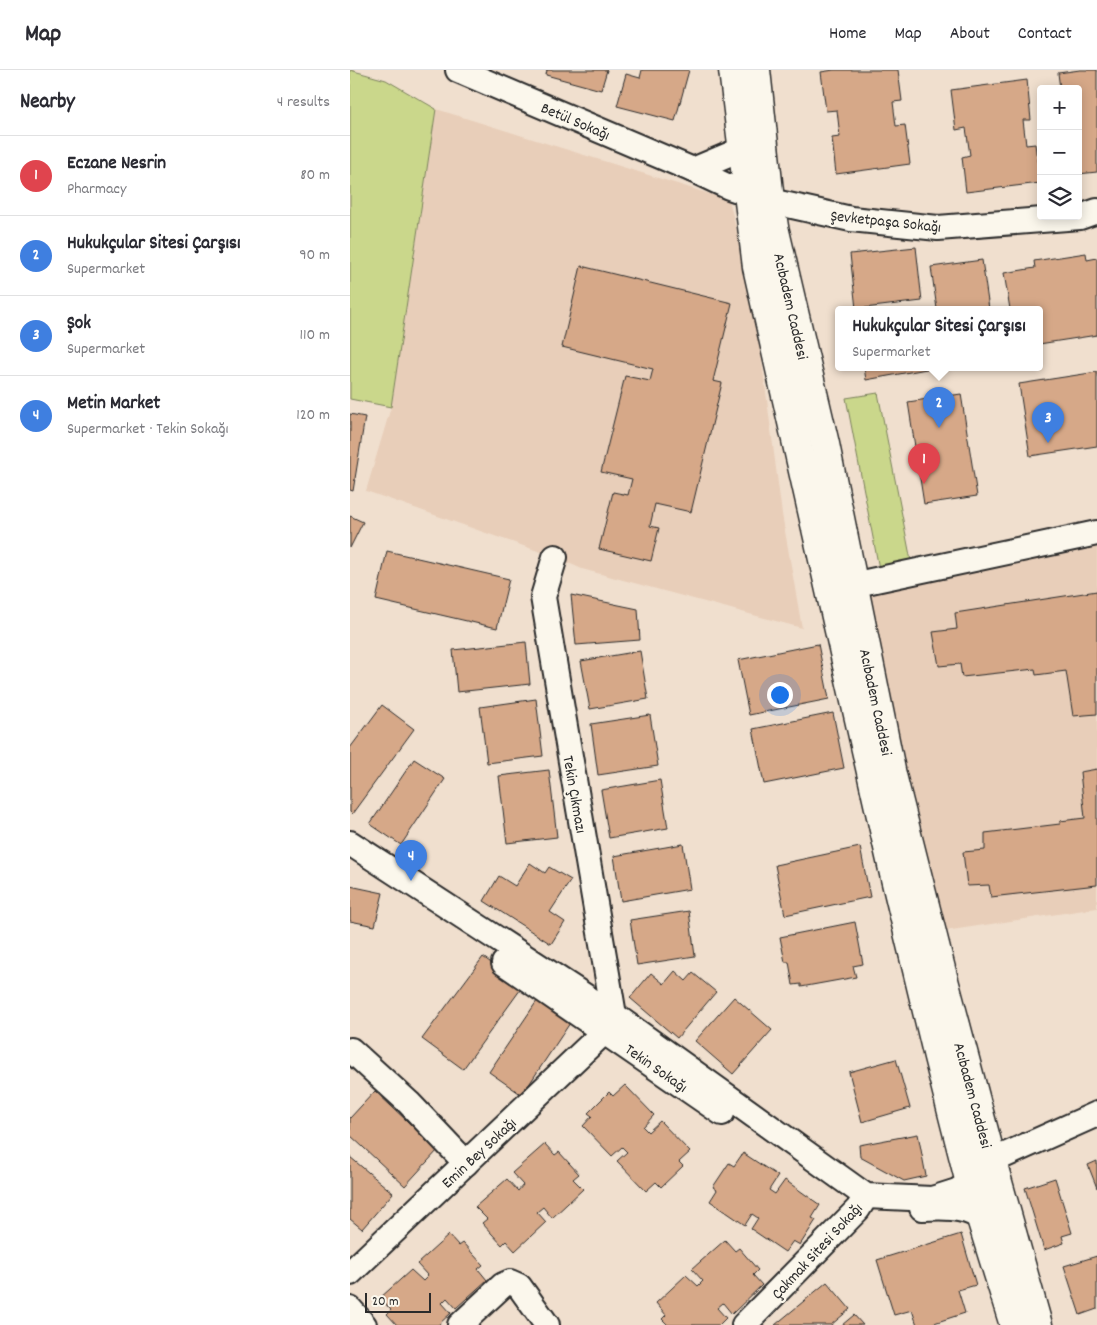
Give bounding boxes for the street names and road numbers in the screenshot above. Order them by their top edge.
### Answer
street label: Betül Sokağı [537,97,613,147]
street label: Şevketpaşa Sokağı [829,205,942,240]
street label: Acıbadem Caddesi [766,251,813,362]
street label: Acıbadem Caddesi [852,647,897,758]
street label: Tekin Çıkmazı [555,754,592,835]
street label: Tekin Sokağı [619,1039,692,1099]
street label: Acıbadem Caddesi [946,1040,997,1151]
street label: Emin Bey Sokağı [437,1113,522,1195]
street label: Çakmak Sitesi Sokağı [767,1198,869,1305]

